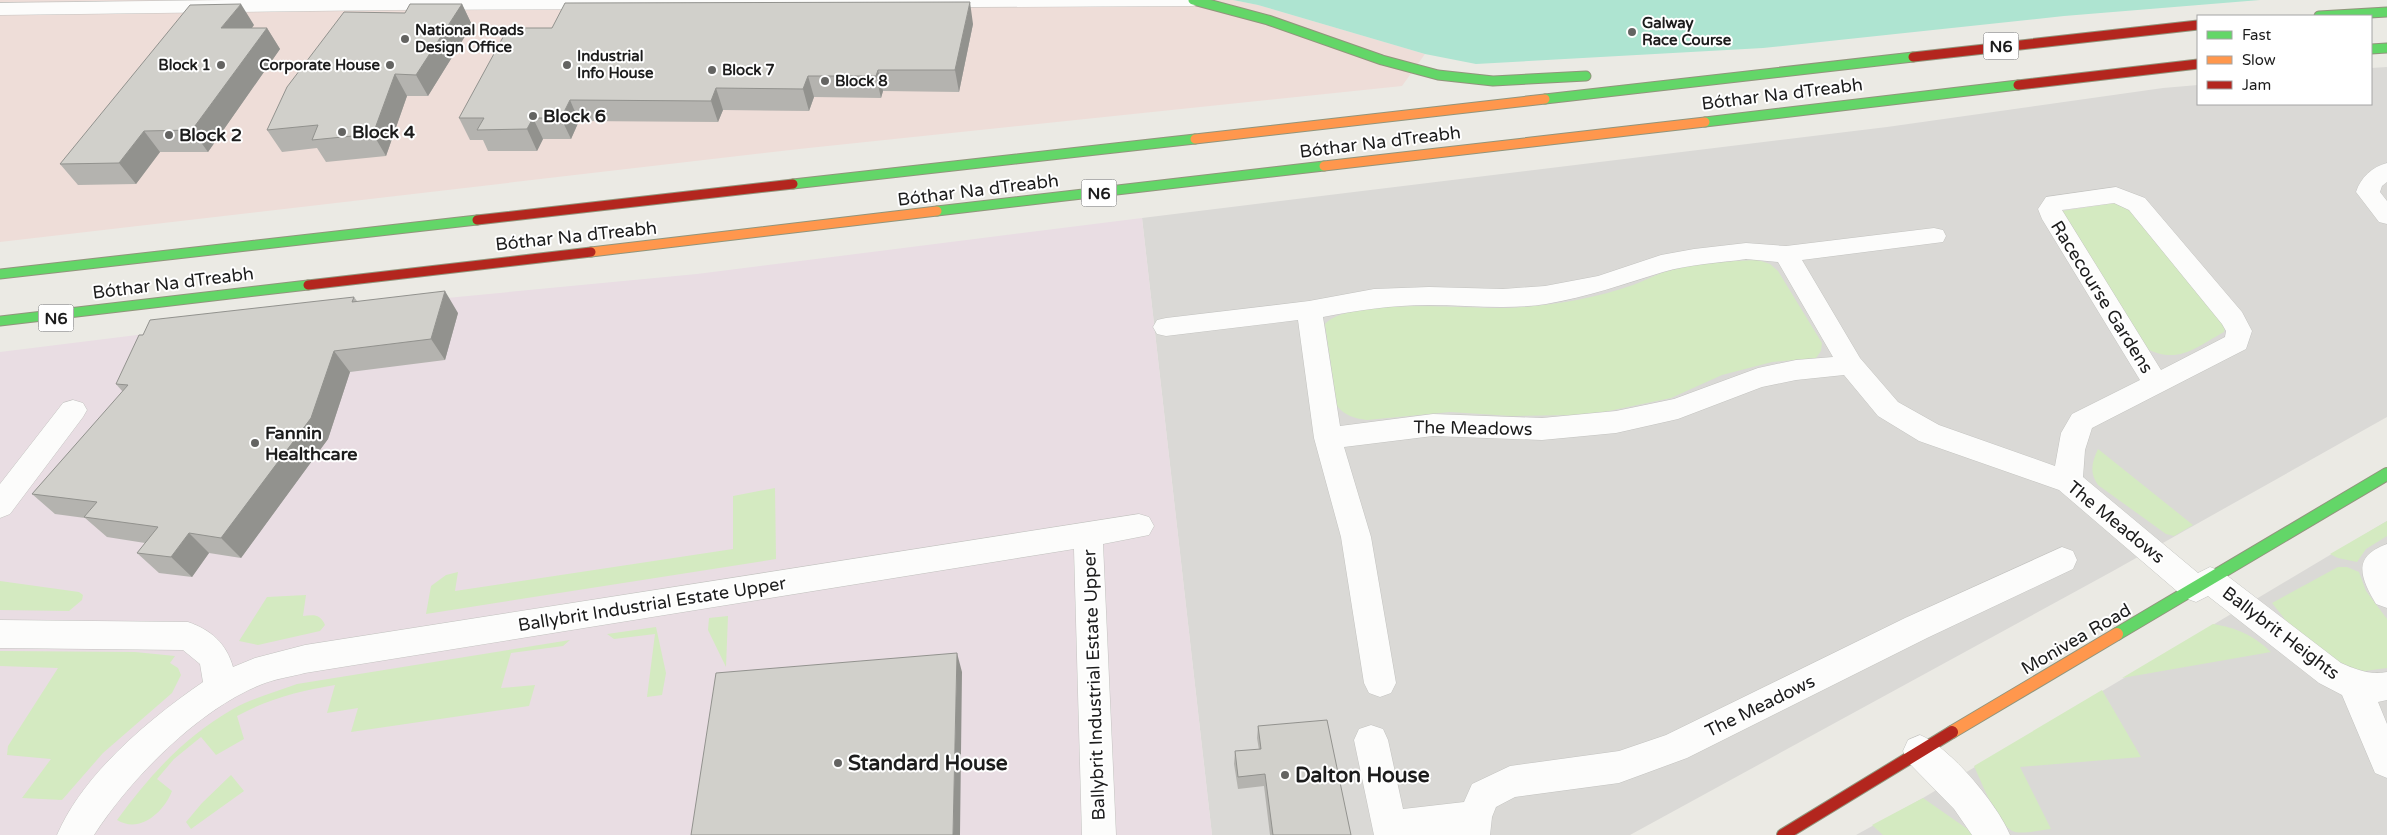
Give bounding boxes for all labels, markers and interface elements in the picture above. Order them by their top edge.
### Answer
place label: Galway Race Course [1642,14,1732,49]
legend [2197,15,2372,105]
place label: National Roads Design Office [415,21,524,57]
marker: Galway Race Course [1626,26,1638,38]
text: Fast [2242,26,2272,44]
road number: N6 [1984,32,2018,59]
marker: National Roads Design Office [399,33,411,45]
place label: Industrial Info House [577,47,654,82]
text: Slow [2242,51,2276,69]
place label: Block 1 [158,56,211,74]
place label: Corporate House [259,56,380,75]
marker: Block 1 [215,59,227,71]
marker: Corporate House [384,59,396,71]
marker: Industrial Info House [561,59,573,71]
place label: Block 7 [722,61,775,79]
marker: Block 7 [706,64,718,76]
place label: Block 8 [835,72,888,90]
street label: Bóthar Na dTreabh [1700,73,1864,115]
marker: Block 8 [819,75,831,87]
text: Jam [2242,76,2271,94]
place label: Block 6 [543,105,606,127]
marker: Block 6 [527,110,539,122]
place label: Block 4 [352,121,416,143]
street label: Bóthar Na dTreabh [1298,121,1462,163]
place label: Block 2 [179,124,242,146]
marker: Block 4 [336,126,348,138]
marker: Block 2 [163,129,175,141]
street label: Bóthar Na dTreabh [896,169,1060,211]
road number: N6 [1082,180,1116,207]
street label: Bóthar Na dTreabh [494,217,658,255]
street label: Racecourse Gardens [2046,217,2158,377]
street label: Bóthar Na dTreabh [91,262,255,304]
road number: N6 [38,304,74,332]
street label: The Meadows [1413,416,1533,440]
place label: Fannin Healthcare [265,422,357,465]
marker: Fannin Healthcare [249,437,261,449]
street label: The Meadows [2063,476,2169,568]
street label: Ballybrit Industrial Estate Upper [1078,549,1110,821]
street label: Ballybrit Industrial Estate Upper [516,572,788,636]
street label: Ballybrit Heights [2218,582,2344,684]
street label: Monivea Road [2017,599,2135,679]
street label: The Meadows [1702,670,1818,742]
place label: Standard House [848,751,1008,776]
marker: Standard House [832,757,844,769]
place label: Dalton House [1295,763,1430,788]
marker: Dalton House [1279,769,1291,781]

